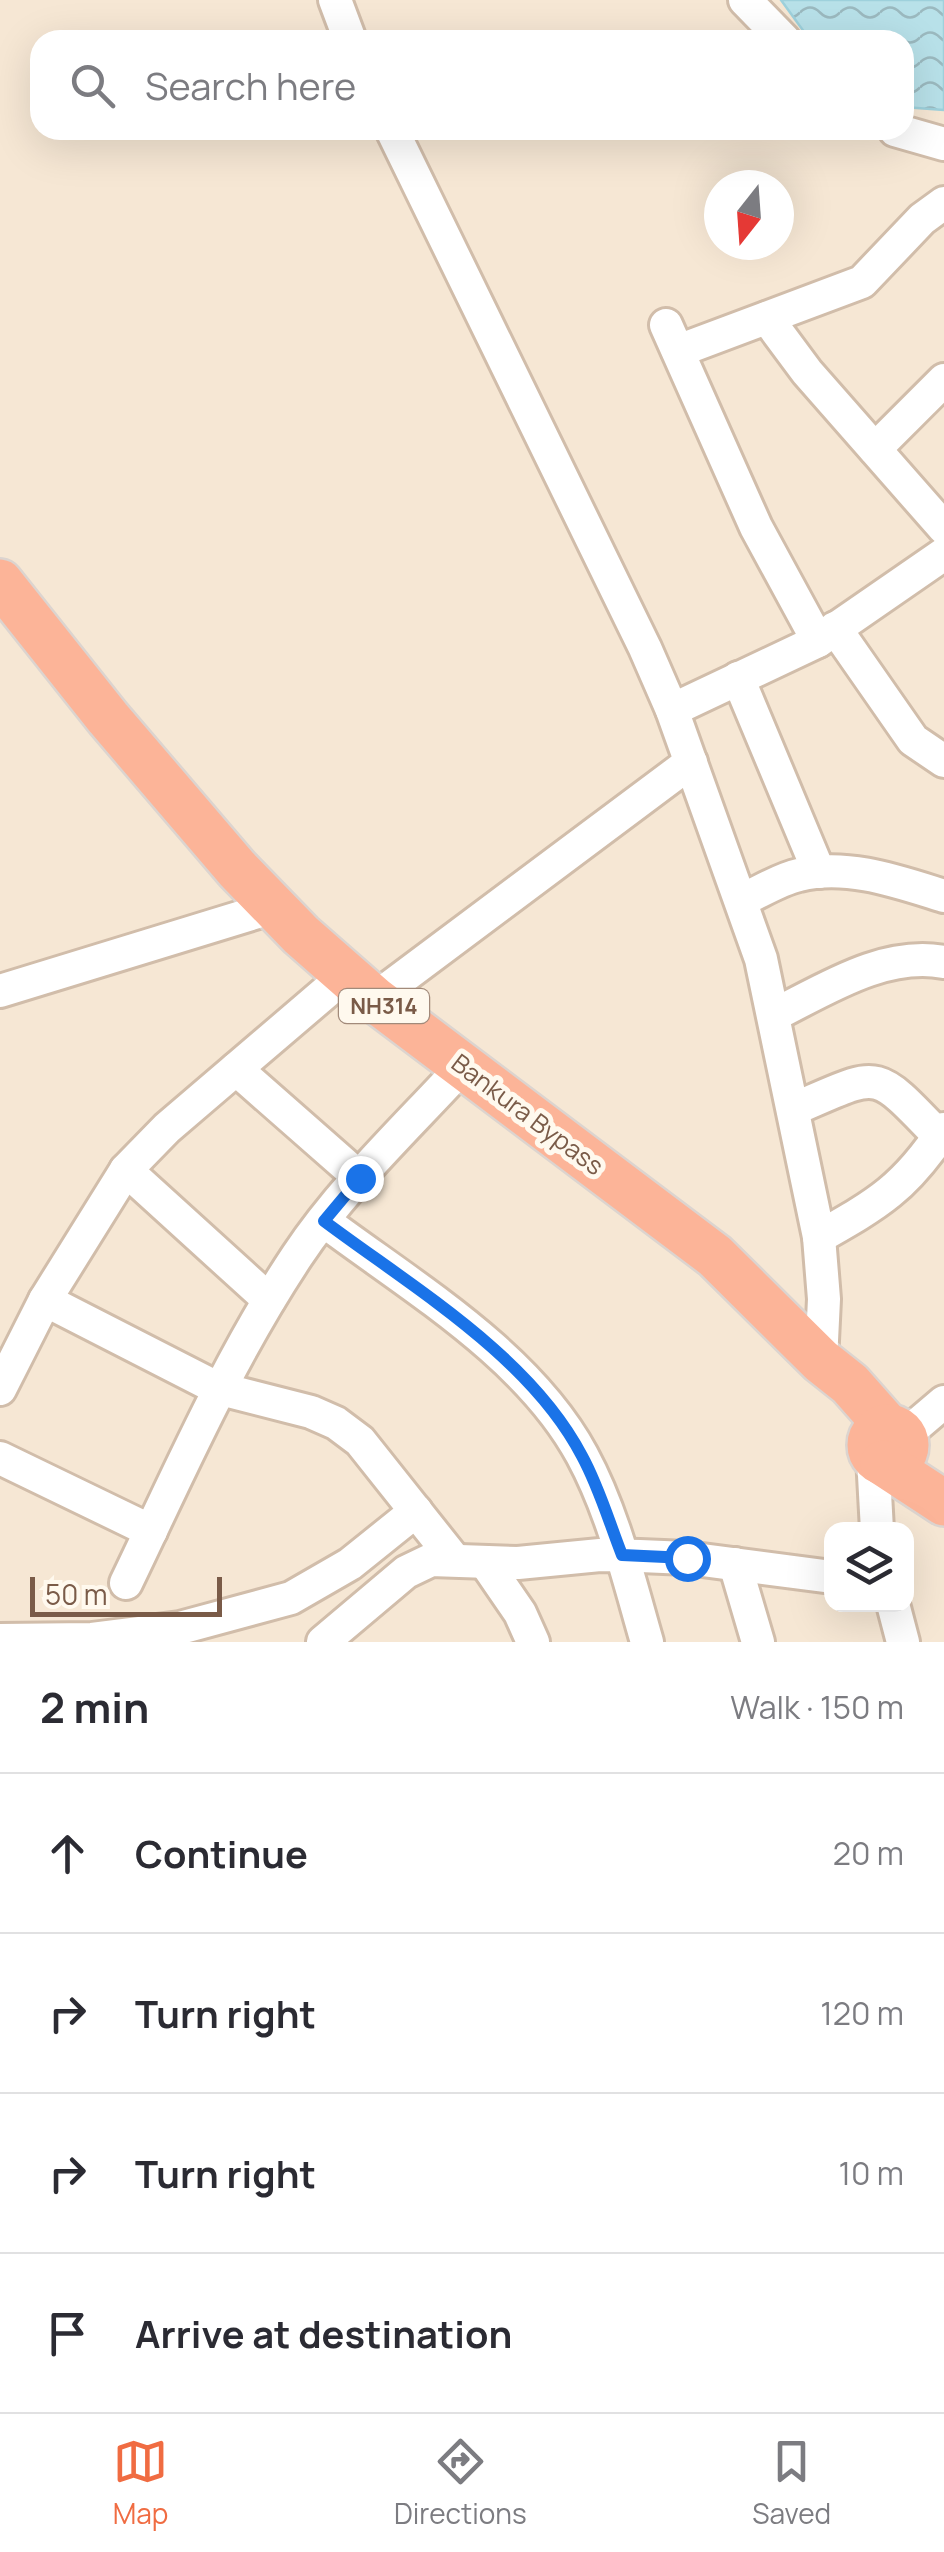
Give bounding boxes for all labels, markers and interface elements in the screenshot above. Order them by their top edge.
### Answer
search box [30,30,914,140]
icon: search [65,58,120,113]
text: Search here [145,59,356,111]
north arrow [704,170,794,260]
road number: NH314 [339,989,429,1023]
street label: Bankura Bypass [445,1045,611,1183]
route end [338,1156,384,1202]
map controls [824,1522,914,1612]
button: layers [824,1522,914,1612]
route start [665,1536,711,1582]
scale bar [30,1572,222,1616]
text: 50 m [45,1575,108,1613]
text: 2 min [40,1678,149,1736]
text: Walk · 150 m [730,1685,904,1729]
icon: ahead [40,1826,95,1881]
text: Continue [135,1827,308,1879]
text: 20 m [833,1831,904,1875]
icon: right [40,1986,95,2041]
text: Turn right [135,1987,316,2039]
text: 120 m [820,1991,904,2035]
icon: right [40,2146,95,2201]
text: Turn right [135,2147,316,2199]
text: 10 m [838,2151,904,2195]
icon: arrive [40,2306,95,2361]
text: Arrive at destination [135,2307,512,2359]
tab: Map [113,2434,168,2532]
tab: Directions [394,2434,527,2532]
tab: Saved [752,2434,831,2532]

